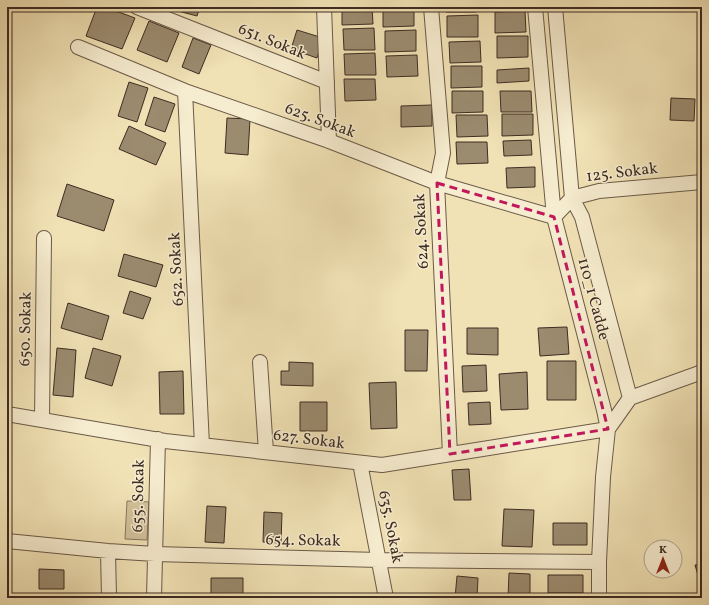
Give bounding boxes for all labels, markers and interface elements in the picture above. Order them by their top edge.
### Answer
street label: 651. Sokak [235,18,310,66]
street label: 625. Sokak [281,98,359,144]
street label: 125. Sokak [585,158,659,188]
street label: 624. Sokak [409,193,435,269]
street label: 652. Sokak [164,231,190,307]
street label: 110_1 Cadde [571,255,615,343]
street label: 650. Sokak [14,291,38,367]
street label: 627. Sokak [272,425,346,455]
street label: 655. Sokak [127,459,151,533]
street label: 635. Sokak [372,489,408,565]
street label: 654. Sokak [265,529,341,553]
north arrow [643,539,683,579]
text: K [659,543,667,558]

